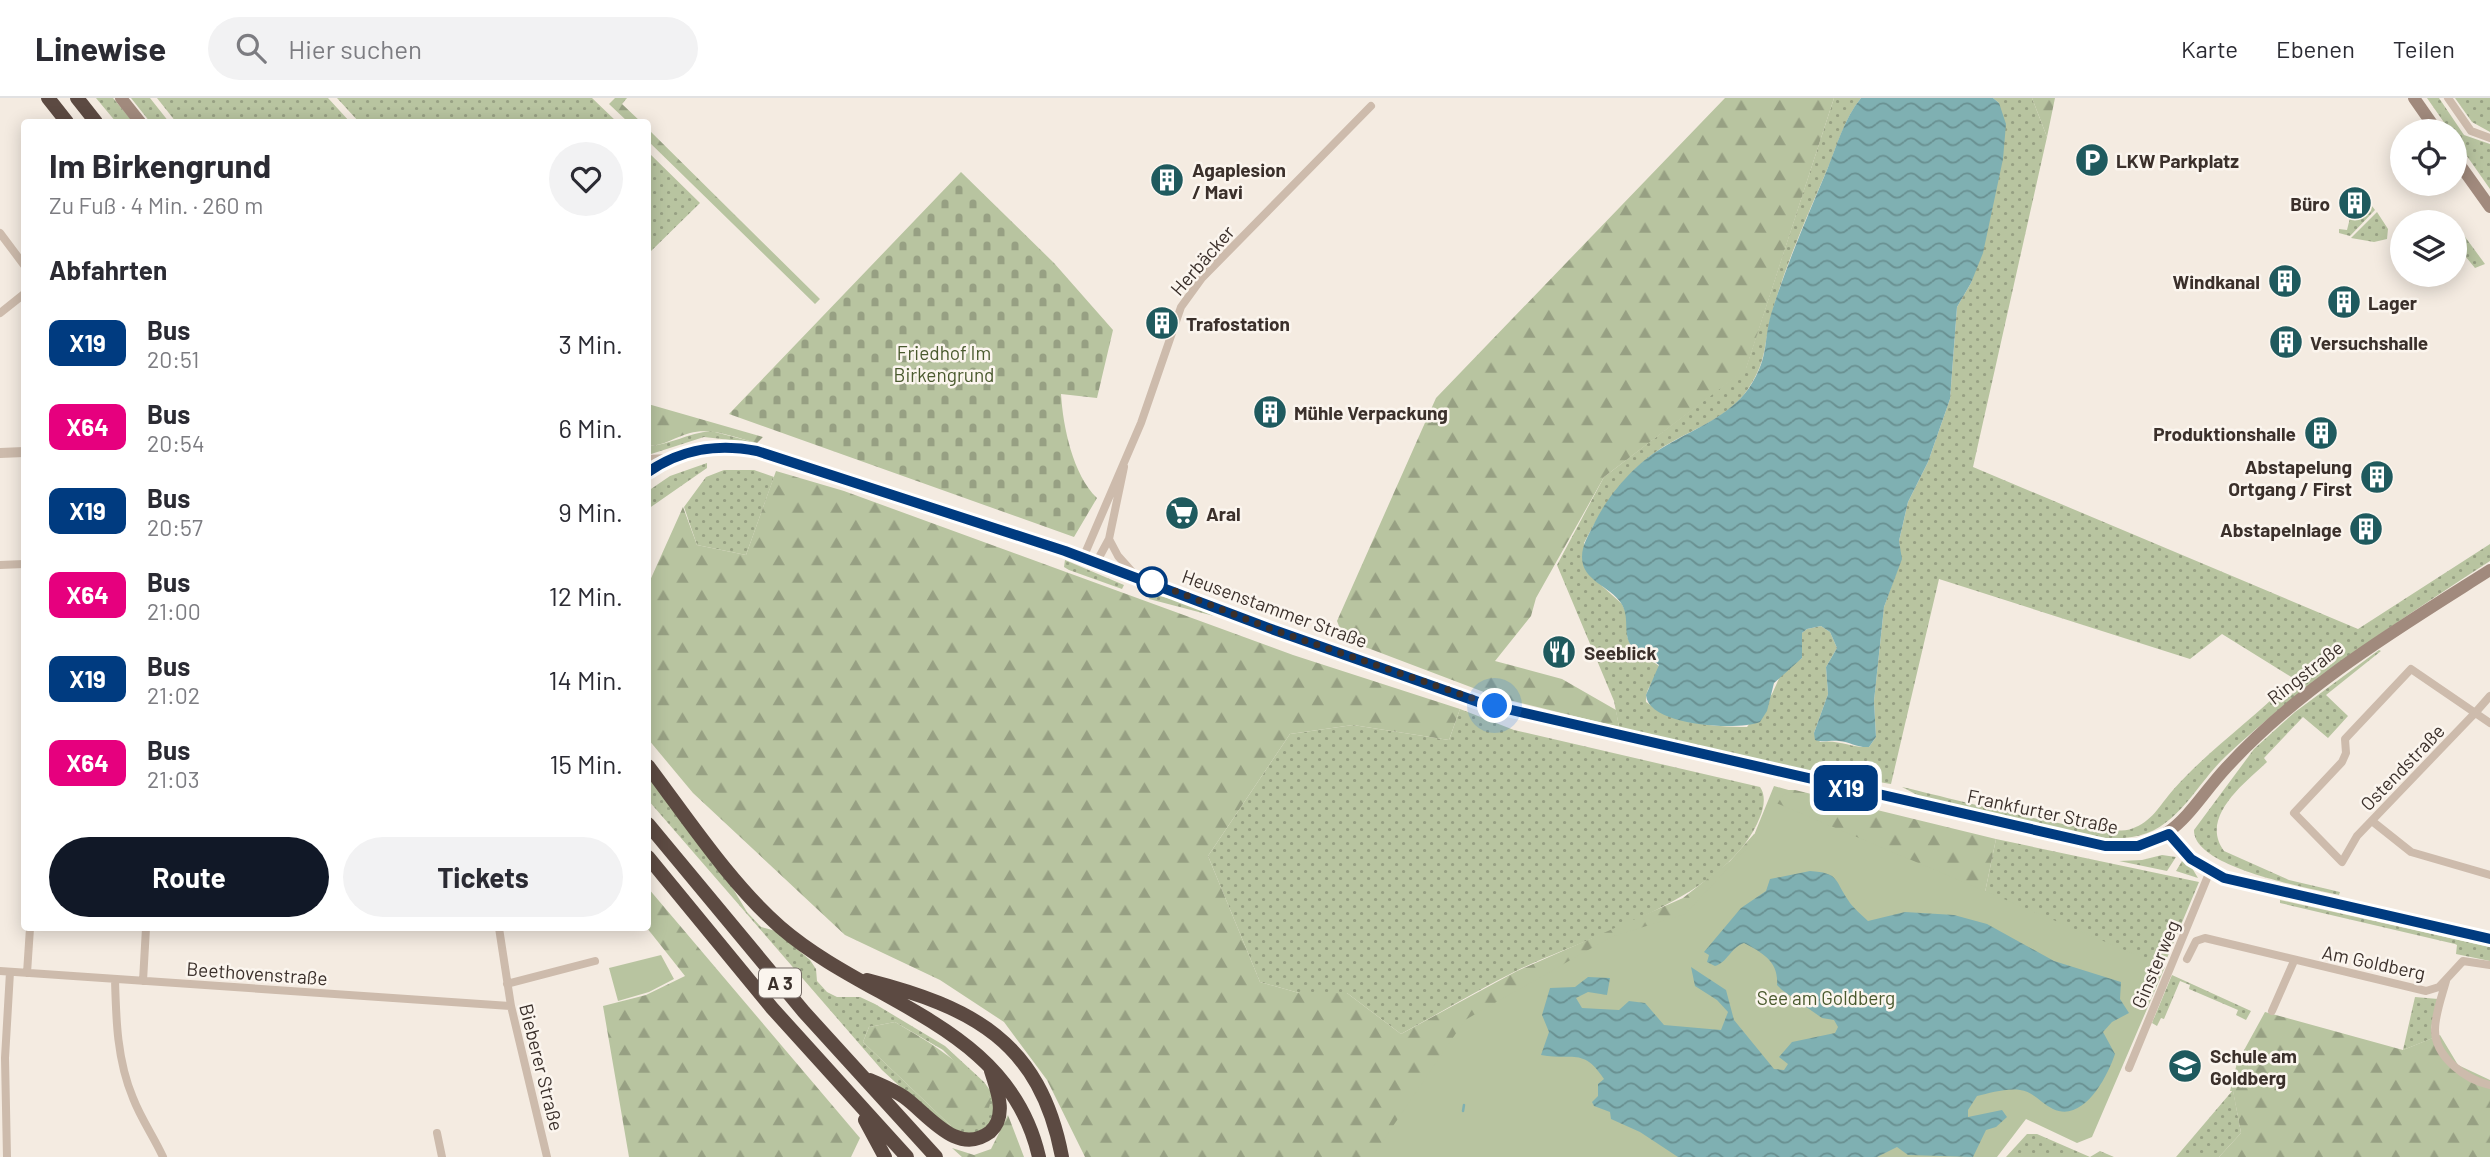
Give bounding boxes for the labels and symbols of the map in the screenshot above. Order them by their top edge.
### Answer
parking icon: LKW Parkplatz [2073,141,2111,179]
place label: LKW Parkplatz [2116,149,2239,172]
place label: Agaplesion / Mavi [1192,158,1286,203]
building icon: Agaplesion / Mavi [1148,161,1186,199]
building icon: Büro [2336,184,2374,222]
place label: Büro [2290,192,2330,215]
street label: Herbäcker [1165,220,1239,300]
building icon: Windkanal [2266,262,2304,300]
place label: Windkanal [2173,270,2260,293]
building icon: Lager [2325,283,2363,321]
place label: Lager [2368,291,2418,314]
building icon: Trafostation [1143,304,1181,342]
place label: Trafostation [1186,312,1290,335]
building icon: Versuchshalle [2267,323,2305,361]
place label: Versuchshalle [2310,331,2428,354]
park label: Friedhof Im Birkengrund [894,341,994,386]
building icon: Mühle Verpackung [1251,393,1289,431]
place label: Mühle Verpackung [1294,401,1448,424]
building icon: Produktionshalle [2302,414,2340,452]
place label: Produktionshalle [2153,422,2296,445]
place label: Abstapelung Ortgang / First [2228,455,2352,500]
building icon: Abstapelung Ortgang / First [2358,458,2396,496]
supermarket icon: Aral [1163,494,1201,532]
place label: Aral [1206,502,1241,525]
building icon: Abstapelnlage [2347,510,2385,548]
place label: Abstapelnlage [2220,518,2342,541]
street label: Heusenstammer Straße [1179,564,1371,652]
unlabelled marker [1137,567,1167,597]
restaurant icon: Seeblick [1540,633,1578,671]
street label: Ringstraße [2262,635,2348,709]
place label: Seeblick [1584,641,1657,664]
your location [1477,688,1512,723]
street label: Ostendstraße [2355,719,2449,815]
line badge: X19 [1806,765,1886,811]
street label: Frankfurter Straße [1965,784,2121,838]
street label: Ginsterweg [2126,916,2184,1012]
street label: Am Goldberg [2320,940,2428,984]
street label: Beethovenstraße [186,957,328,989]
road number: A 3 [759,968,801,998]
park label: See am Goldberg [1757,986,1895,1009]
street label: Bieberer Straße [515,1001,569,1133]
place label: Schule am Goldberg [2210,1044,2297,1089]
school or university icon: Schule am Goldberg [2166,1047,2204,1085]

